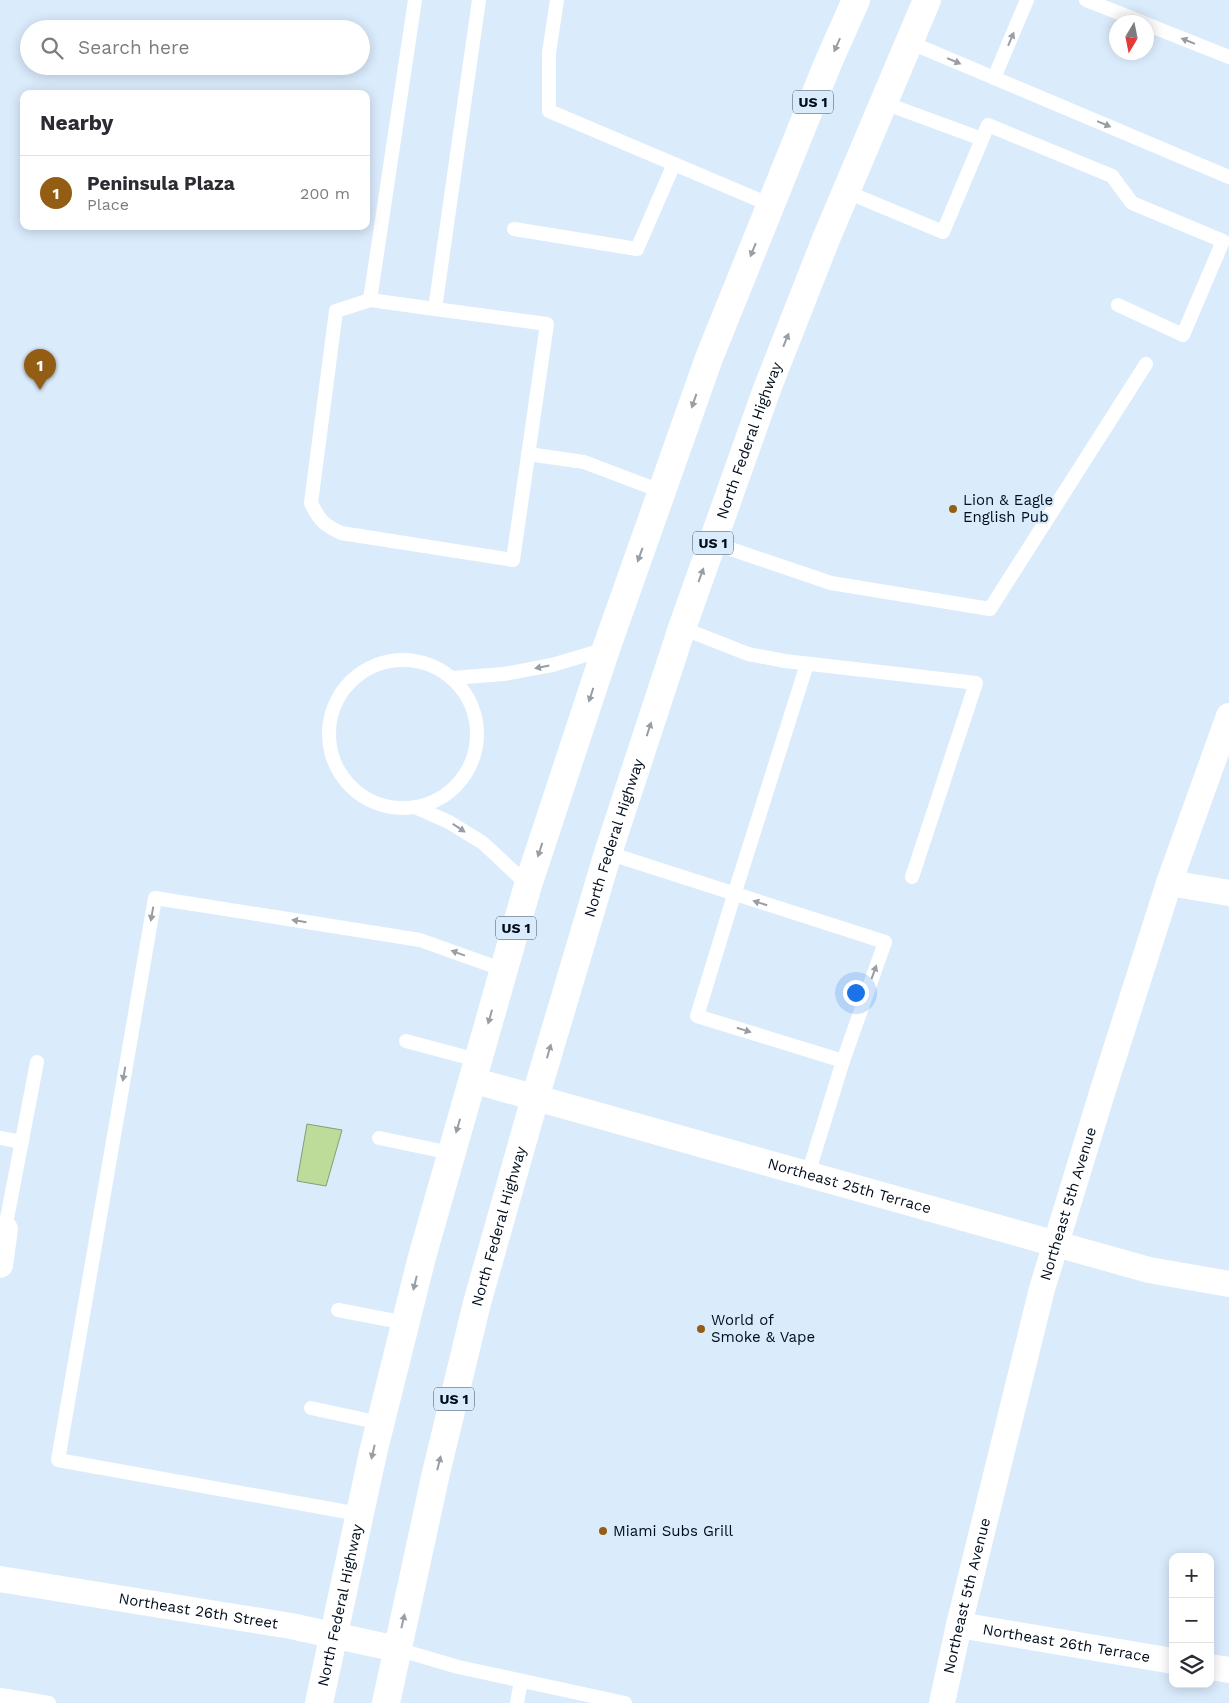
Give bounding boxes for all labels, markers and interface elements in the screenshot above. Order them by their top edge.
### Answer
north arrow [1109,15,1154,60]
search box [20,20,370,75]
one-way arrow [1007,32,1015,46]
icon: search [38,34,66,62]
text: Search here [78,36,189,59]
one-way arrow [1180,37,1195,45]
one-way arrow [832,38,840,52]
one-way arrow [947,57,962,65]
road number: US 1 [793,90,833,114]
text: Nearby [40,110,113,135]
one-way arrow [1097,121,1111,129]
text: Peninsula Plaza [87,172,235,195]
text: 1 [53,184,59,203]
text: 200 m [300,184,350,203]
text: Place [87,195,129,214]
one-way arrow [748,243,756,257]
one-way arrow [783,333,791,347]
pin: 1 [24,349,56,390]
street label: North Federal Highway [713,359,786,521]
one-way arrow [690,394,697,409]
place label: Lion & Eagle English Pub [963,491,1053,526]
marker: Lion & Eagle English Pub [947,503,959,515]
road number: US 1 [693,532,733,554]
one-way arrow [636,548,644,563]
one-way arrow [697,567,705,582]
one-way arrow [534,663,550,671]
one-way arrow [587,688,594,703]
one-way arrow [645,721,653,736]
street label: North Federal Highway [580,756,647,919]
one-way arrow [452,823,465,833]
one-way arrow [536,842,543,857]
one-way arrow [752,899,767,907]
one-way arrow [148,906,156,922]
one-way arrow [291,916,307,924]
road number: US 1 [496,916,536,940]
one-way arrow [450,949,465,957]
one-way arrow [870,964,878,979]
your location [843,980,869,1006]
one-way arrow [485,1010,493,1025]
one-way arrow [737,1027,752,1035]
one-way arrow [546,1044,554,1059]
one-way arrow [120,1066,128,1082]
one-way arrow [454,1119,462,1134]
street label: Northeast 5th Avenue [1036,1125,1100,1283]
street label: North Federal Highway [468,1144,530,1308]
street label: Northeast 25th Terrace [766,1154,933,1217]
one-way arrow [411,1276,419,1291]
place label: World of Smoke & Vape [711,1311,815,1346]
marker: World of Smoke & Vape [695,1323,707,1335]
road number: US 1 [434,1388,474,1410]
one-way arrow [369,1445,377,1460]
one-way arrow [435,1455,443,1470]
street label: Northeast 5th Avenue [940,1516,994,1675]
street label: North Federal Highway [314,1522,366,1688]
place label: Miami Subs Grill [613,1522,733,1540]
marker: Miami Subs Grill [597,1525,609,1537]
map controls [1169,1553,1214,1688]
button: + [1169,1553,1214,1598]
street label: Northeast 26th Street [117,1589,280,1633]
button: − [1169,1598,1214,1643]
one-way arrow [399,1613,407,1629]
street label: Northeast 26th Terrace [981,1620,1152,1666]
button: layers [1169,1643,1214,1688]

